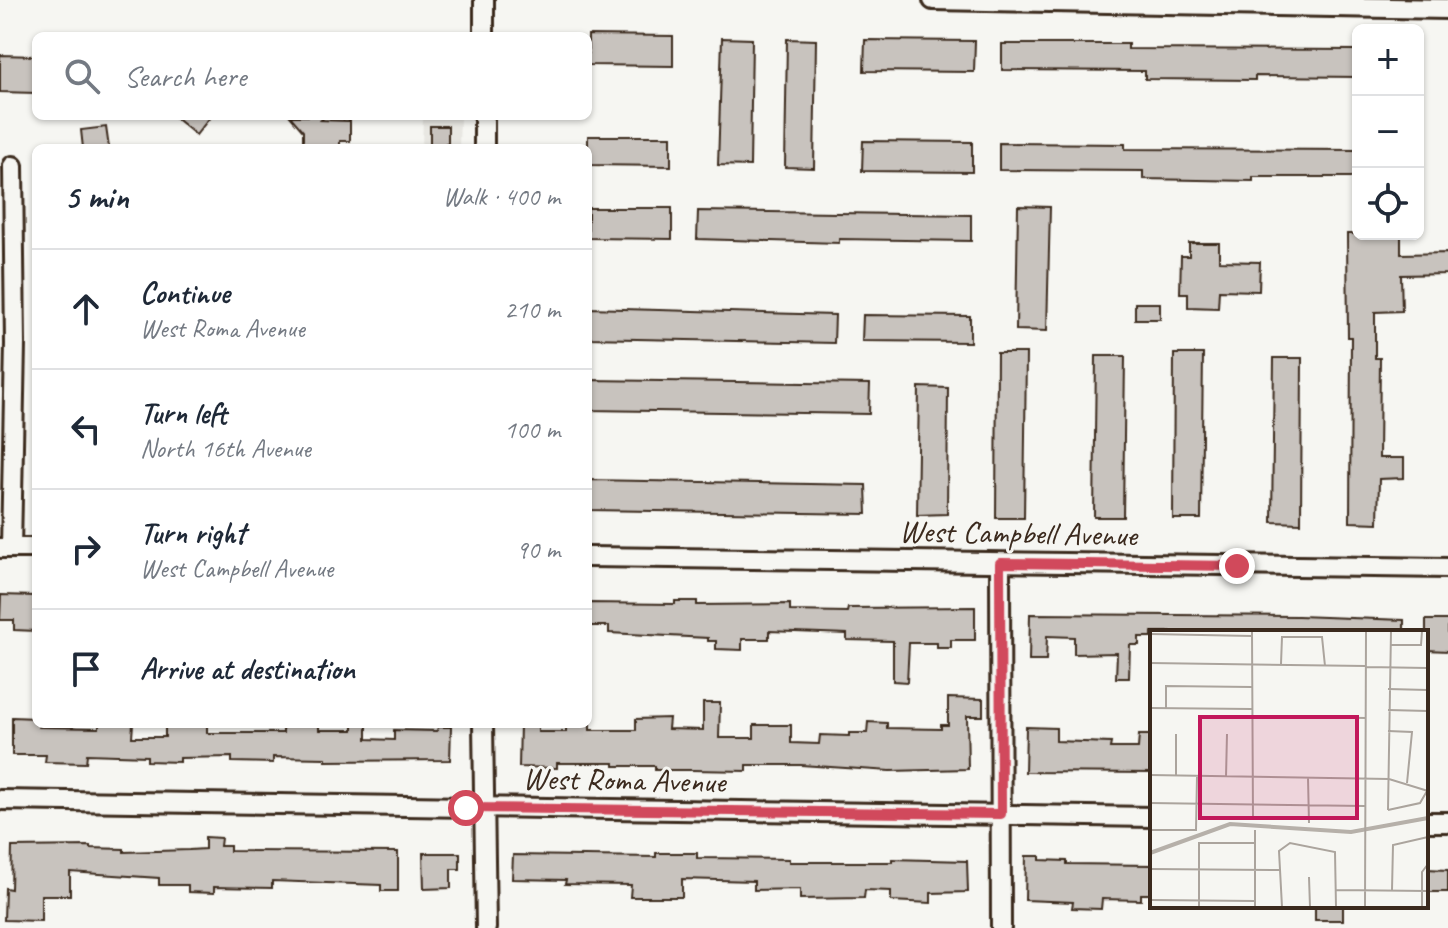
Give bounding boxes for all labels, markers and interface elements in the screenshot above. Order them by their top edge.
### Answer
map controls [1352,24,1424,240]
button: + [1352,24,1424,96]
search box [32,32,592,120]
icon: search [60,54,104,98]
text: Search here [124,57,246,95]
button: − [1352,96,1424,168]
button: locate [1352,168,1424,240]
text: 5 min [64,175,129,218]
text: Walk · 400 m [443,180,560,213]
text: Continue [140,274,230,312]
icon: ahead [64,287,108,331]
text: 210 m [504,293,560,326]
text: West Roma Avenue [140,312,305,345]
text: Turn left [140,394,227,432]
icon: left [64,407,108,451]
text: 100 m [504,413,560,446]
text: North 16th Avenue [140,432,311,465]
street label: West Campbell Avenue [899,510,1140,556]
text: Turn right [140,514,245,552]
icon: right [64,527,108,571]
text: 90 m [516,533,560,566]
route end [1219,548,1255,584]
text: West Campbell Avenue [140,552,333,585]
inset map [1150,630,1428,908]
icon: arrive [64,647,108,691]
text: Arrive at destination [140,650,355,688]
street label: West Roma Avenue [522,758,728,802]
route start [448,790,484,826]

